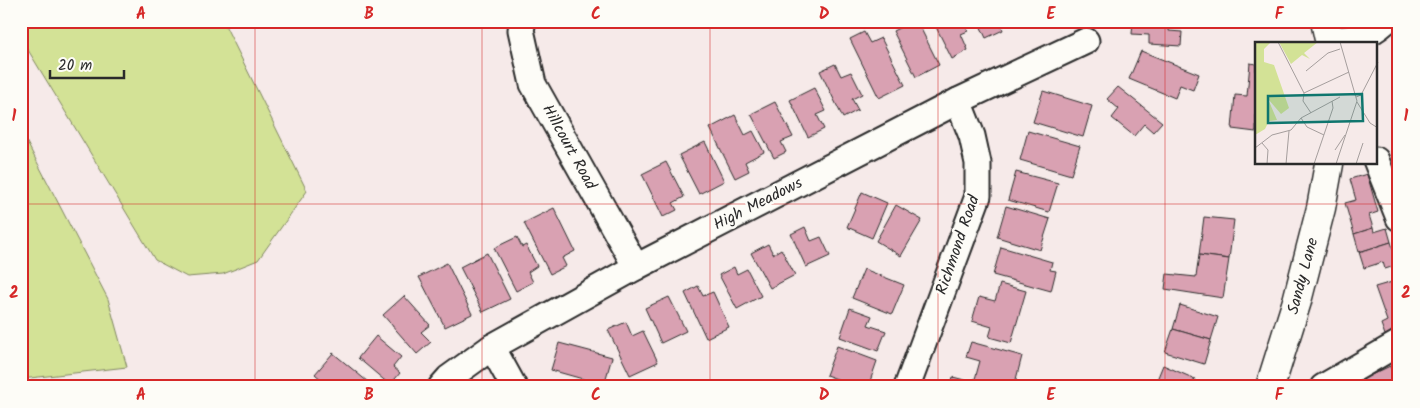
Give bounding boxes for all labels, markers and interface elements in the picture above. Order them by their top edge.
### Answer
text: A [136,2,146,27]
text: B [364,2,374,27]
text: C [591,2,601,27]
text: D [819,2,830,27]
text: E [1047,2,1057,27]
text: F [1275,2,1285,27]
inset map [1255,42,1378,165]
scale bar [50,48,124,80]
text: 20 m [58,54,92,78]
street label: Hillcourt Road [535,100,603,195]
text: 1 [12,104,17,129]
text: 1 [1404,104,1409,129]
street label: High Meadows [709,171,807,237]
street label: Richmond Road [929,191,987,298]
street label: Sandy Lane [1281,235,1325,317]
text: 2 [9,281,19,306]
text: 2 [1401,281,1411,306]
text: A [136,383,146,408]
text: B [364,383,374,408]
text: C [591,383,601,408]
text: D [819,383,830,408]
text: E [1047,383,1057,408]
text: F [1275,383,1285,408]

